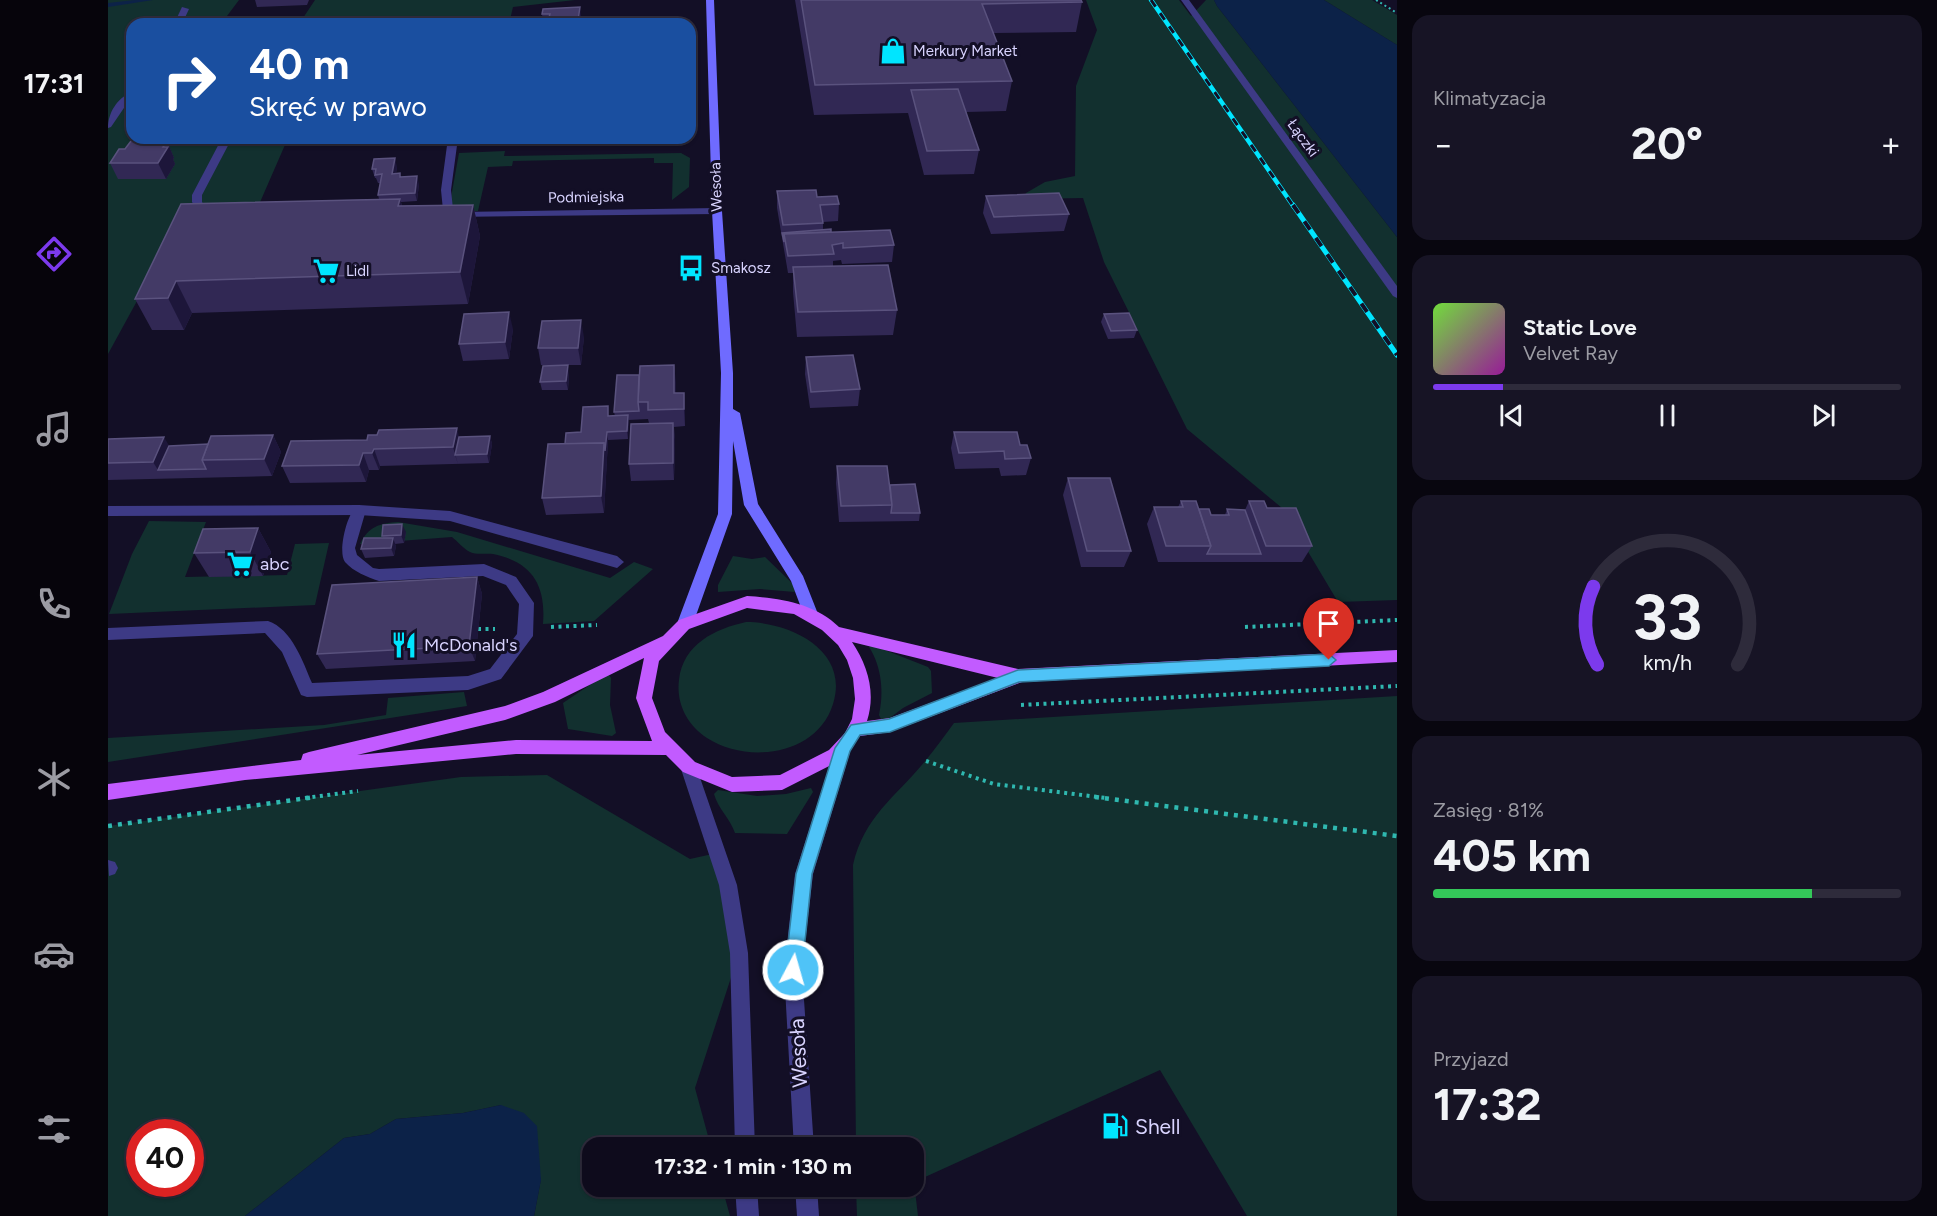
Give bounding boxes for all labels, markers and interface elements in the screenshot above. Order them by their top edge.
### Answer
shop icon: Merkury Market [878,36,908,66]
text: 40 m [249,39,349,90]
icon: right [150,42,228,120]
place label: Merkury Market [913,42,1018,60]
text: 17:31 [24,67,84,100]
text: Klimatyzacja [1433,86,1546,110]
text: Skręć w prawo [249,90,427,123]
street label: Łączki [1283,116,1323,160]
text: 20° [1631,116,1703,170]
text: − [1433,125,1454,164]
text: + [1880,125,1901,164]
street label: Wesoła [706,162,726,212]
street label: Podmiejska [548,187,624,207]
icon: directions [33,233,75,275]
bus stop icon: Smakosz [676,253,706,283]
supermarket icon: Lidl [311,256,341,286]
place label: Smakosz [711,259,771,277]
place label: Lidl [346,262,369,280]
text: Static Love [1523,314,1637,341]
text: Velvet Ray [1523,341,1618,365]
icon: previous [1495,399,1528,432]
icon: pause [1651,399,1684,432]
icon: next [1807,399,1840,432]
icon: music [33,408,75,450]
supermarket icon: abc [225,549,255,579]
place label: abc [260,553,290,575]
text: 33 [1632,580,1702,655]
icon: phone [33,583,75,625]
pin [1303,598,1354,660]
icon: arrive [1312,607,1345,640]
restaurant icon: McDonald's [389,630,419,660]
place label: McDonald's [424,634,518,656]
text: km/h [1643,650,1691,675]
icon: climate [33,758,75,800]
text: Zasięg · 81% [1433,798,1544,822]
text: 405 km [1433,828,1591,882]
icon: car [33,933,75,975]
position arrow [761,938,825,1002]
street label: Wesoła [784,1018,812,1088]
text: Przyjazd [1433,1047,1509,1071]
text: 17:32 [1433,1077,1542,1131]
icon: filters [33,1108,75,1150]
fuel station icon: Shell [1100,1111,1130,1141]
place label: Shell [1135,1114,1180,1139]
speed limit sign: 40 [126,1119,204,1197]
text: 17:32 · 1 min · 130 m [654,1153,852,1180]

